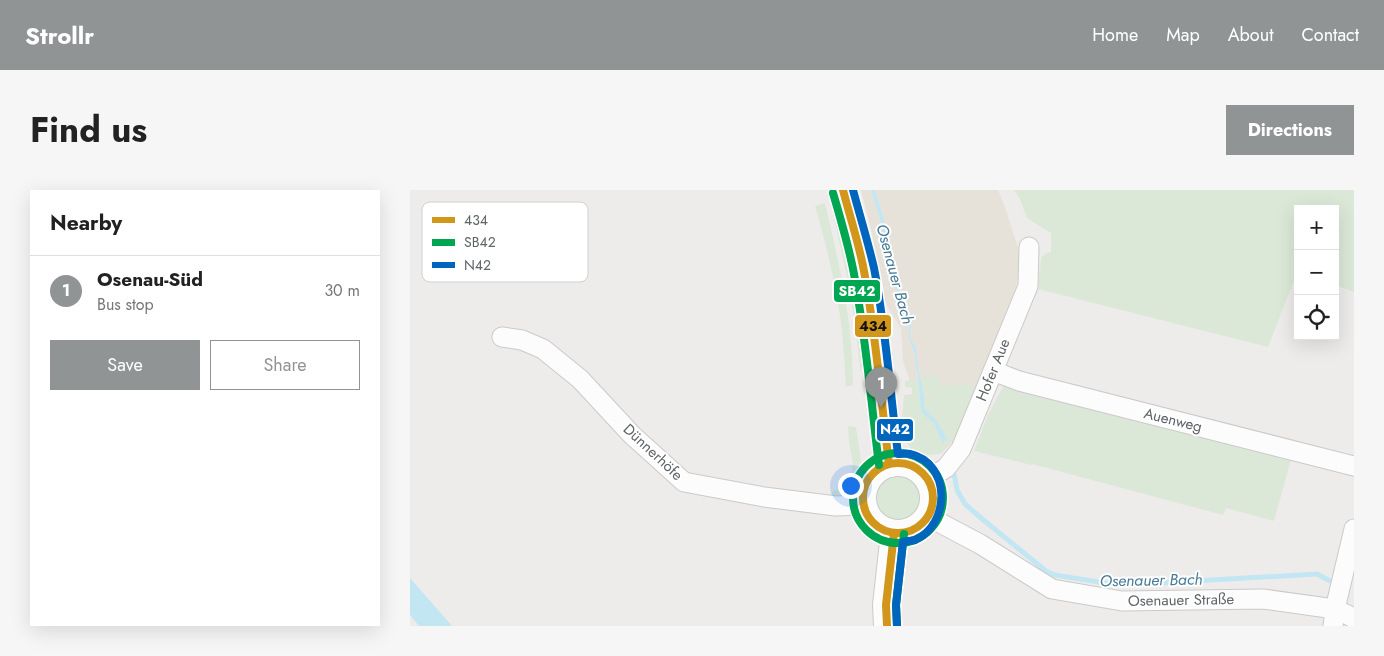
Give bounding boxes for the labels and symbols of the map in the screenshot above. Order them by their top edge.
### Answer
legend [422,202,588,282]
text: 434 [464,210,488,230]
water label: Osenauer Bach [871,221,919,327]
text: SB42 [464,232,496,252]
text: N42 [464,255,491,275]
line badge: SB42 [833,279,881,303]
text: SB42 [838,281,876,301]
line badge: 434 [854,314,892,338]
text: 434 [859,316,887,336]
street label: Hofer Aue [970,335,1016,405]
pin: 1 [865,367,897,408]
street label: Auenweg [1142,402,1204,438]
street label: Dünnerhöfe [618,418,688,486]
line badge: N42 [876,418,914,442]
text: N42 [880,419,910,439]
your location [838,473,864,499]
water label: Osenauer Bach [1099,568,1203,592]
street label: Osenauer Straße [1128,588,1235,612]

